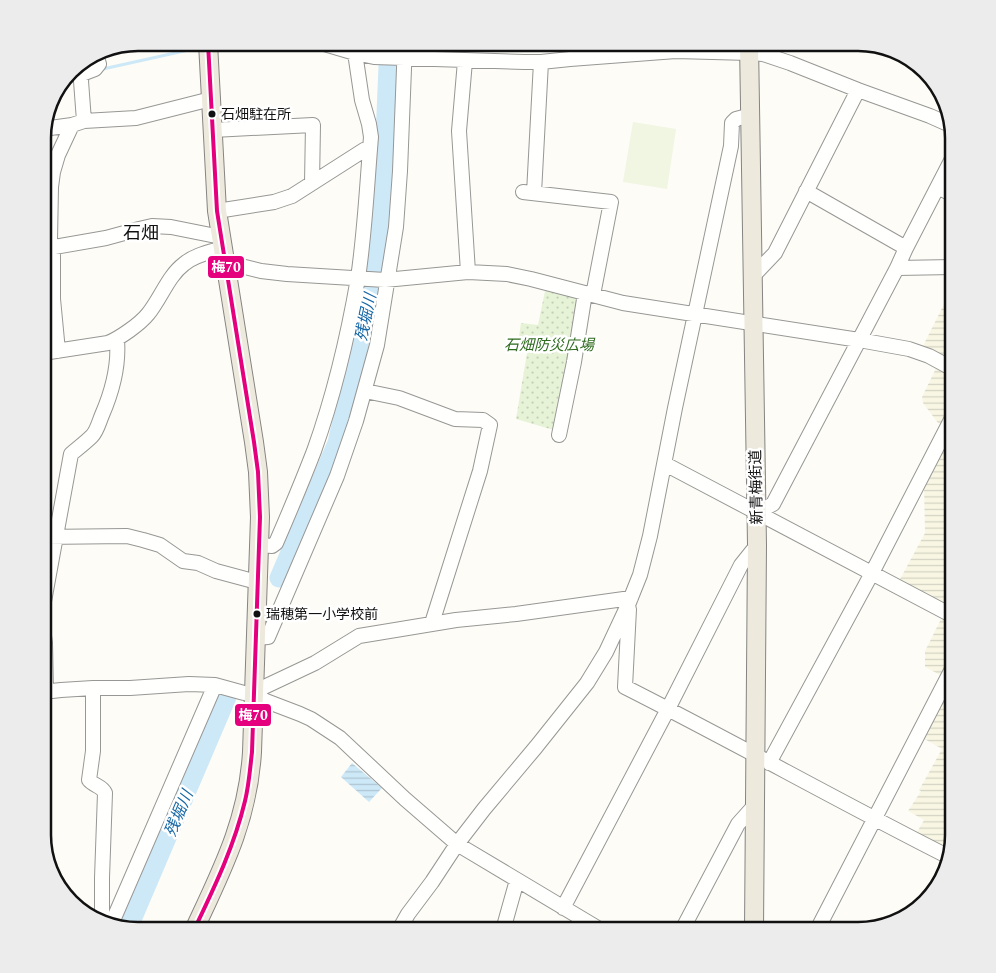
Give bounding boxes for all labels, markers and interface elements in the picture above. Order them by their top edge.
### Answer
place label: 石畑駐在所 [221,104,291,125]
marker: 石畑駐在所 [207,109,217,119]
district label: 石畑 [123,220,159,247]
line badge: 梅70 [207,255,245,279]
text: 梅70 [211,257,241,278]
water label: 残堀川 [349,289,383,343]
park label: 石畑防災広場 [504,334,596,357]
street label: 新青梅街道 [744,449,769,525]
place label: 瑞穂第一小学校前 [266,604,378,625]
marker: 瑞穂第一小学校前 [252,609,262,619]
line badge: 梅70 [234,703,272,727]
text: 梅70 [238,705,268,726]
water label: 残堀川 [158,785,200,840]

